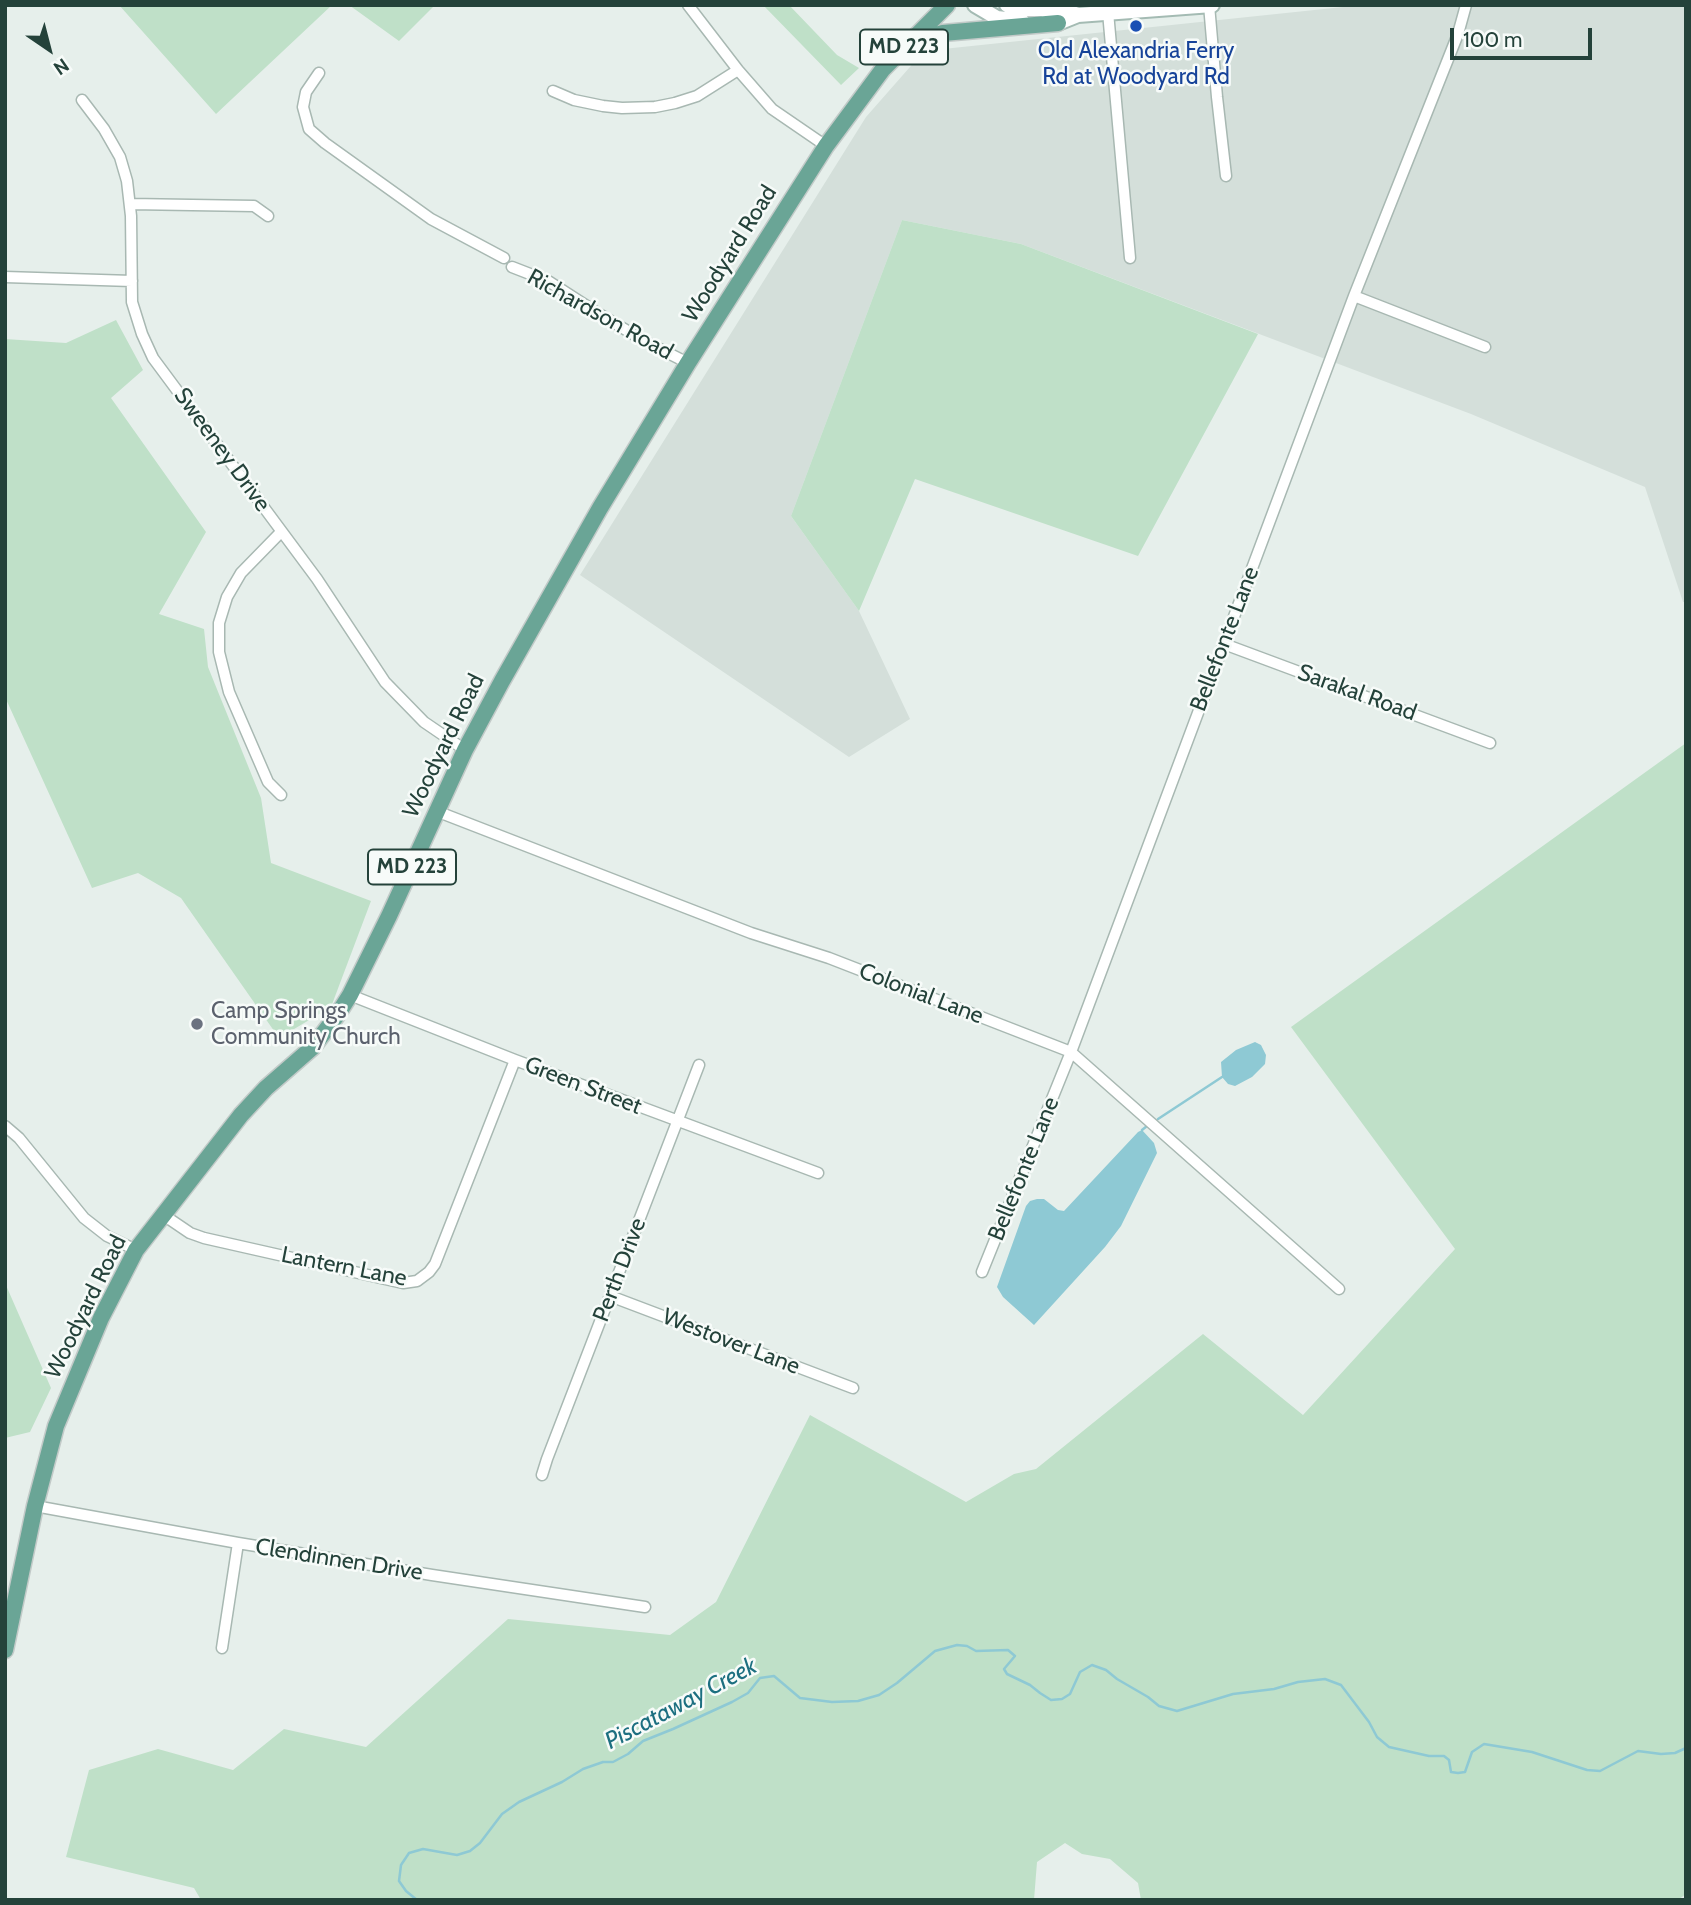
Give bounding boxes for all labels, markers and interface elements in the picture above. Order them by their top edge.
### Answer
north arrow [14,14,84,84]
scale bar [1453,14,1595,58]
marker: Old Alexandria Ferry Rd at Woodyard Rd [1128,18,1144,34]
text: 100 m [1463,27,1522,52]
road number: MD 223 [860,30,948,64]
place label: Old Alexandria Ferry Rd at Woodyard Rd [1038,37,1234,91]
text: N [49,53,73,80]
street label: Woodyard Road [677,180,783,328]
street label: Richardson Road [522,264,678,366]
street label: Sweeney Drive [168,383,276,517]
street label: Bellefonte Lane [1185,563,1265,715]
street label: Sarakal Road [1294,659,1420,727]
street label: Woodyard Road [397,670,491,822]
road number: MD 223 [368,850,456,884]
street label: Colonial Lane [855,958,987,1030]
place label: Camp Springs Community Church [211,997,401,1051]
marker: Camp Springs Community Church [189,1016,205,1032]
street label: Green Street [521,1051,645,1121]
street label: Bellefonte Lane [983,1093,1065,1245]
street label: Perth Drive [588,1214,652,1326]
street label: Woodyard Road [39,1231,133,1383]
street label: Lantern Lane [279,1241,409,1293]
street label: Westover Lane [658,1303,804,1381]
street label: Clendinnen Drive [253,1533,425,1587]
water label: Piscataway Creek [600,1652,762,1756]

